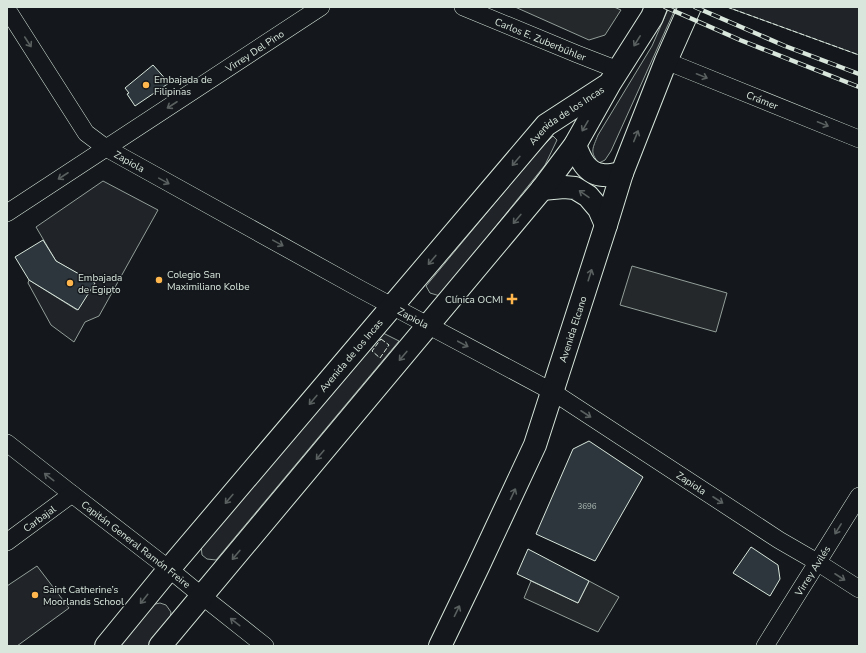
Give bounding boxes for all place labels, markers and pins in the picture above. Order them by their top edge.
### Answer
place label: Embajada de Filipinas [154,73,212,99]
marker: Embajada de Filipinas [141,80,151,90]
place label: Colegio San Maximiliano Kolbe [167,268,250,294]
place label: Embajada de Egipto [78,271,122,297]
marker: Colegio San Maximiliano Kolbe [154,275,164,285]
marker: Embajada de Egipto [65,278,75,288]
place label: Clínica OCMI [445,293,503,307]
marker: Clínica OCMI [506,293,518,305]
place label: Saint Catherine’s Moorlands School [43,583,124,609]
marker: Saint Catherine’s Moorlands School [30,590,40,600]

